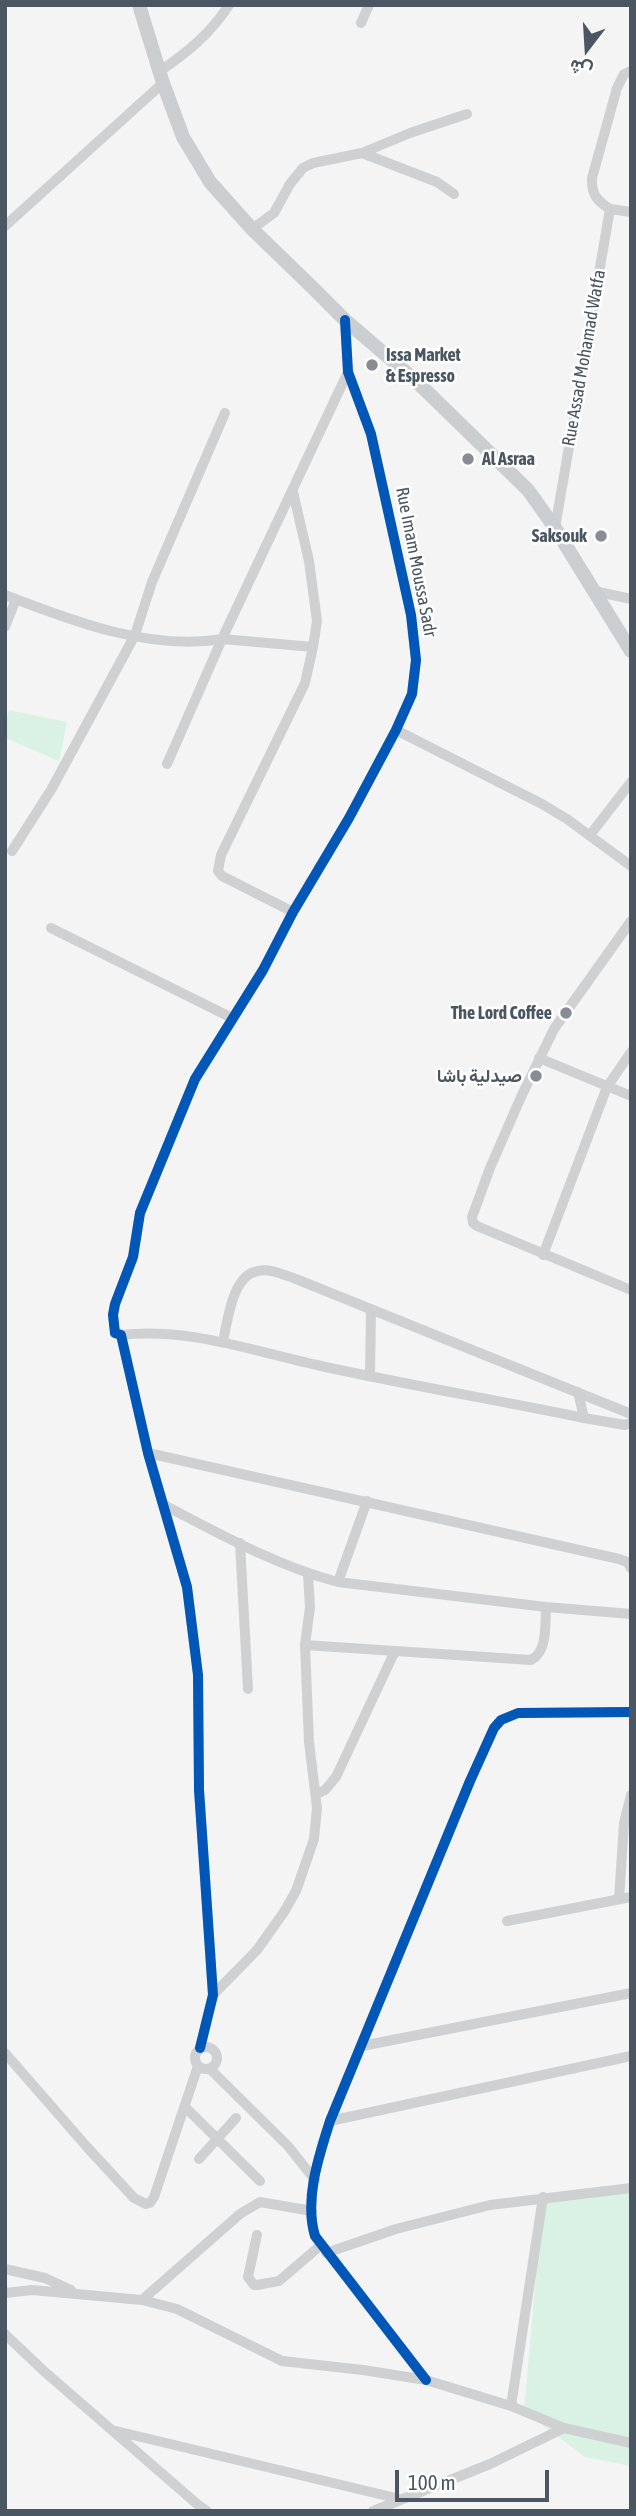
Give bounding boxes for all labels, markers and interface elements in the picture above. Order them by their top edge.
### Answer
north arrow [552,14,622,84]
text: ش [567,55,595,83]
street label: Rue Assad Mohamad Watfa [558,268,610,448]
place label: Issa Market & Espresso [386,344,461,386]
marker: Issa Market & Espresso [364,357,380,373]
place label: Al Asraa [482,448,535,470]
marker: Al Asraa [460,451,476,467]
street label: Rue Imam Moussa Sadr [391,485,441,639]
place label: Saksouk [532,525,587,547]
marker: Saksouk [593,528,609,544]
place label: The Lord Coffee [451,1002,552,1024]
marker: The Lord Coffee [558,1005,574,1021]
place label: صيدلية باشا [437,1065,522,1087]
marker: صيدلية باشا [528,1068,544,1084]
scale bar [398,2456,552,2500]
text: 100 m [408,2470,456,2494]

